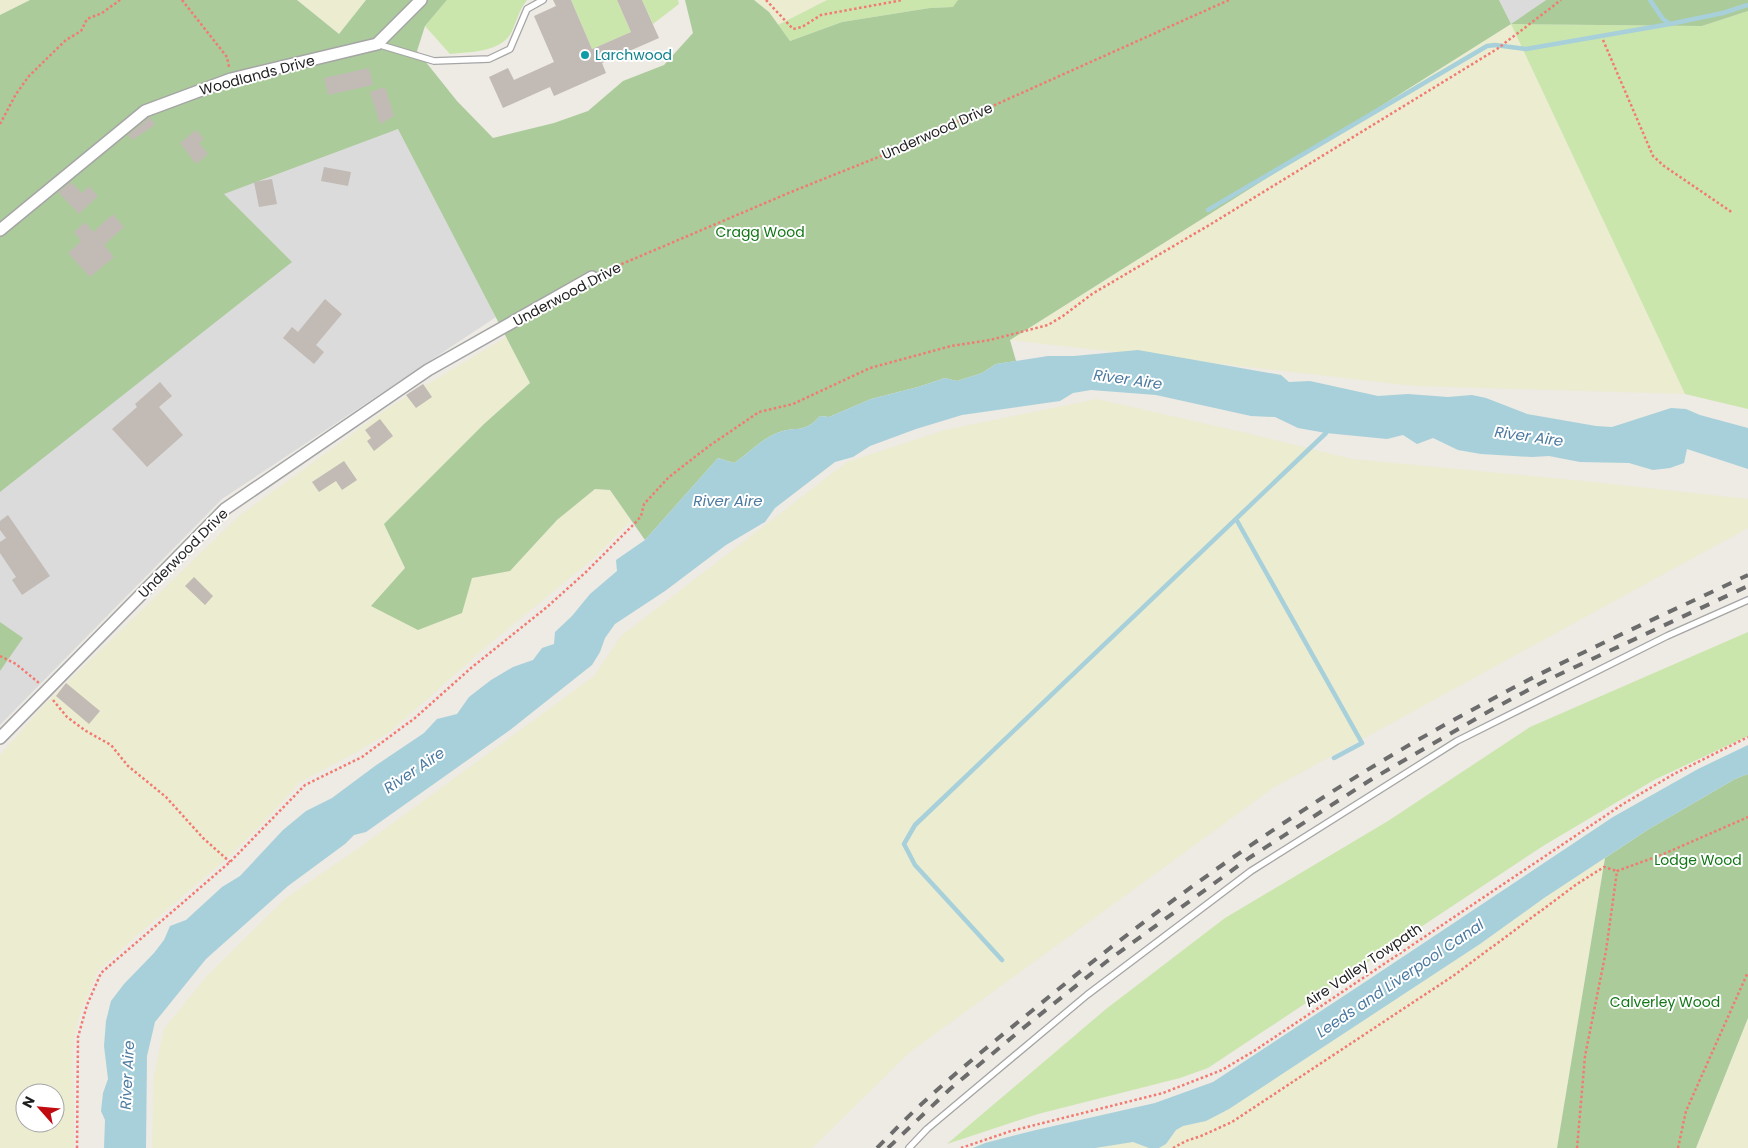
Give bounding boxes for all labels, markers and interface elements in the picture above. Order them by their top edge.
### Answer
place label: Larchwood [595,45,672,65]
marker: Larchwood [579,49,591,61]
street label: Woodlands Drive [197,50,317,100]
street label: Underwood Drive [878,97,996,164]
park label: Cragg Wood [715,222,805,242]
street label: Underwood Drive [510,257,625,331]
water label: River Aire [1092,364,1164,394]
water label: River Aire [1493,421,1565,451]
water label: River Aire [693,490,763,511]
street label: Underwood Drive [134,503,233,602]
water label: River Aire [379,742,449,798]
park label: Lodge Wood [1654,850,1742,870]
water label: Leeds and Liverpool Canal [1312,914,1488,1042]
street label: Aire Valley Towpath [1300,918,1426,1012]
park label: Calverley Wood [1610,992,1720,1012]
water label: River Aire [115,1040,139,1110]
north arrow [15,1083,65,1133]
text: N [17,1093,40,1111]

